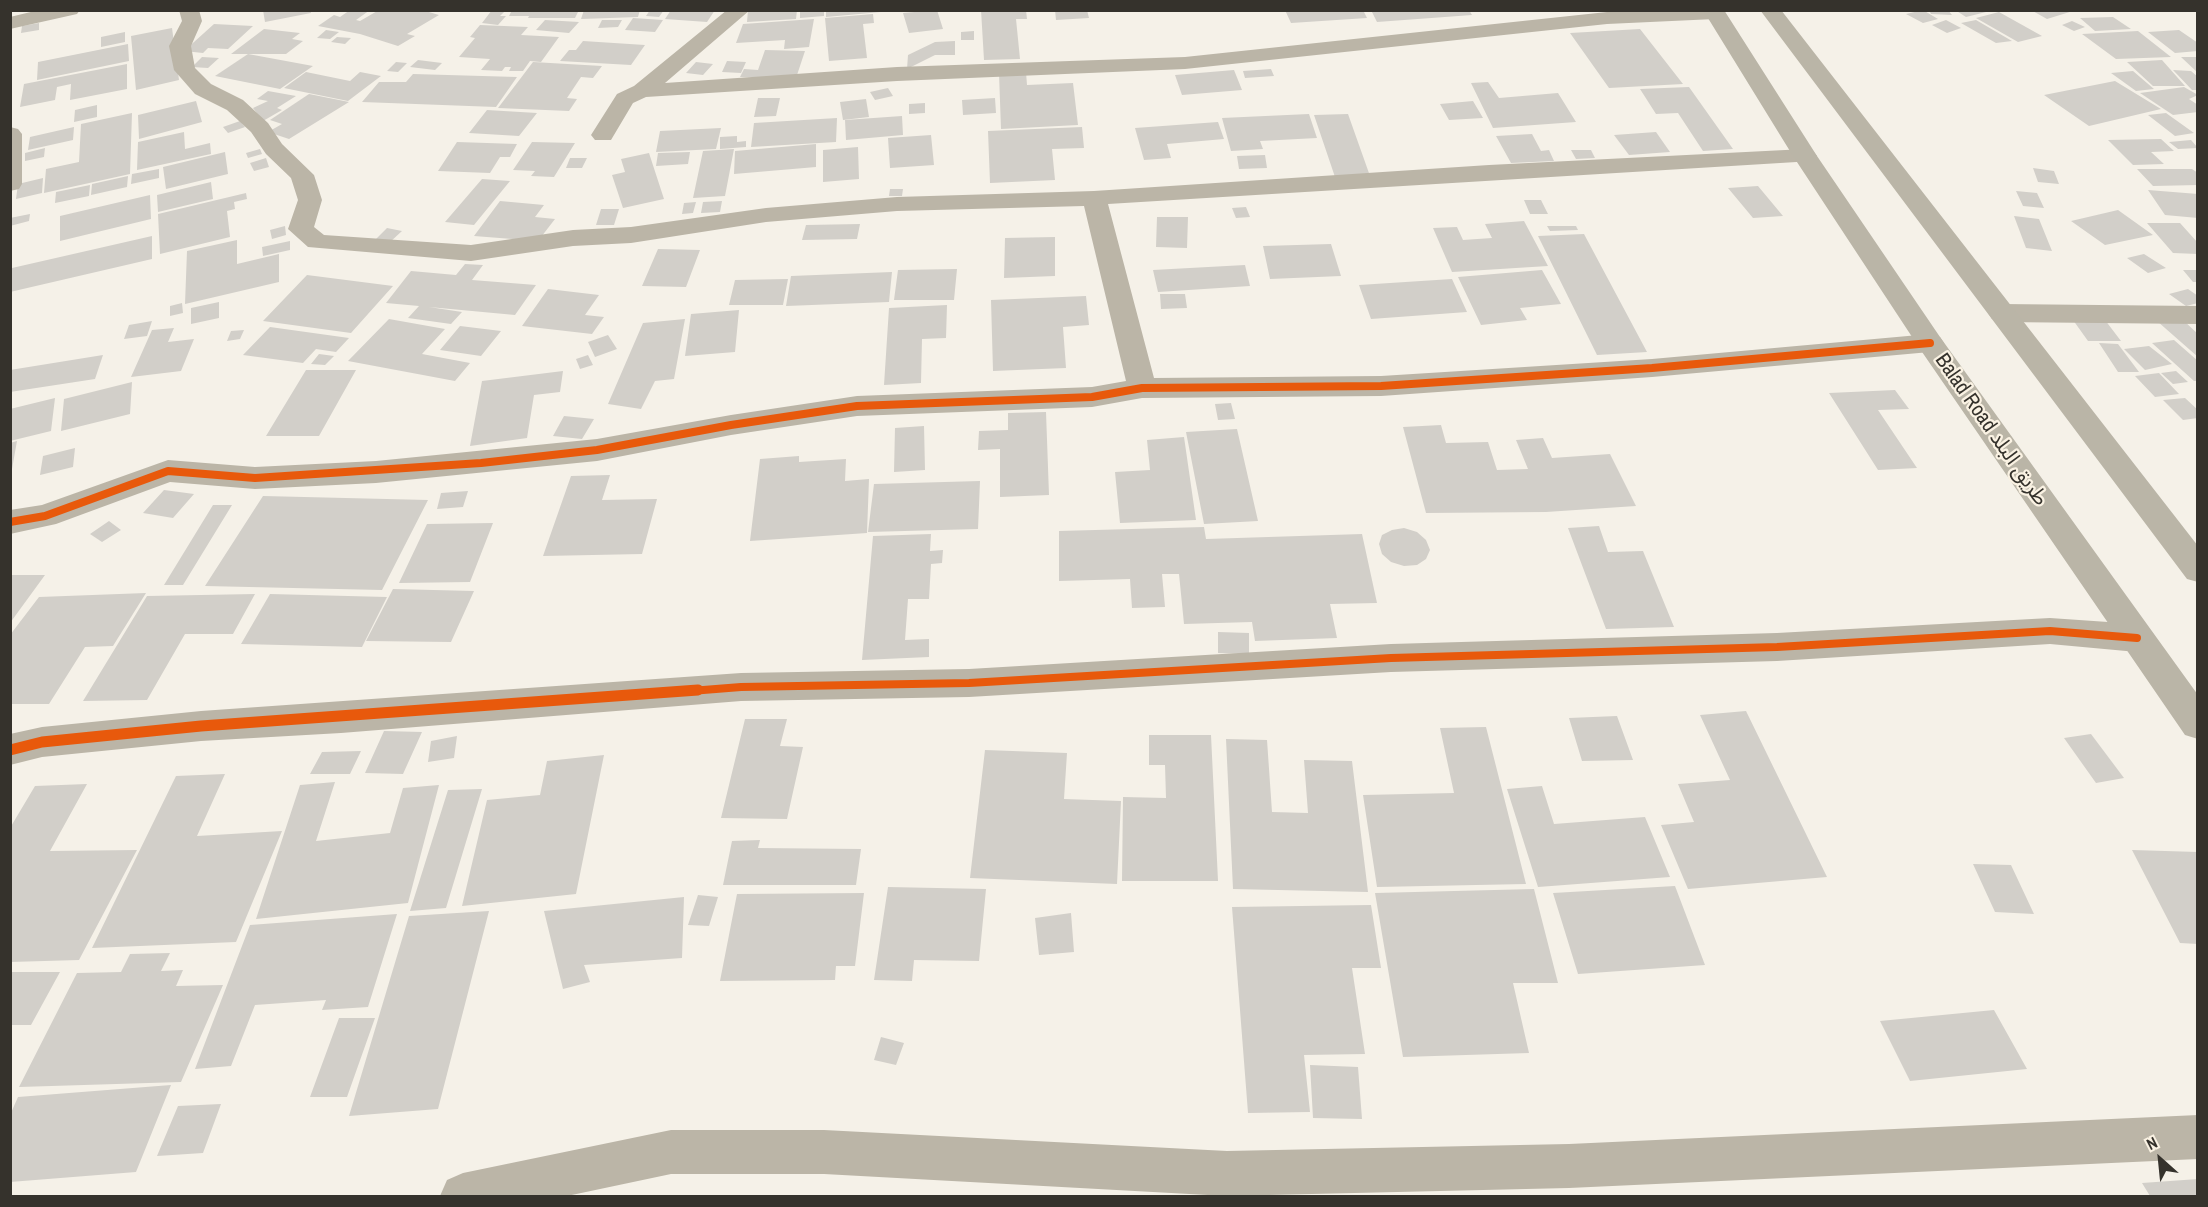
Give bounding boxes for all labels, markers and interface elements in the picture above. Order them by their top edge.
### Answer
street label: Balad Road طريق البلد [1929,349,2053,511]
north arrow [2130,1129,2190,1189]
text: N [2143,1131,2161,1155]

